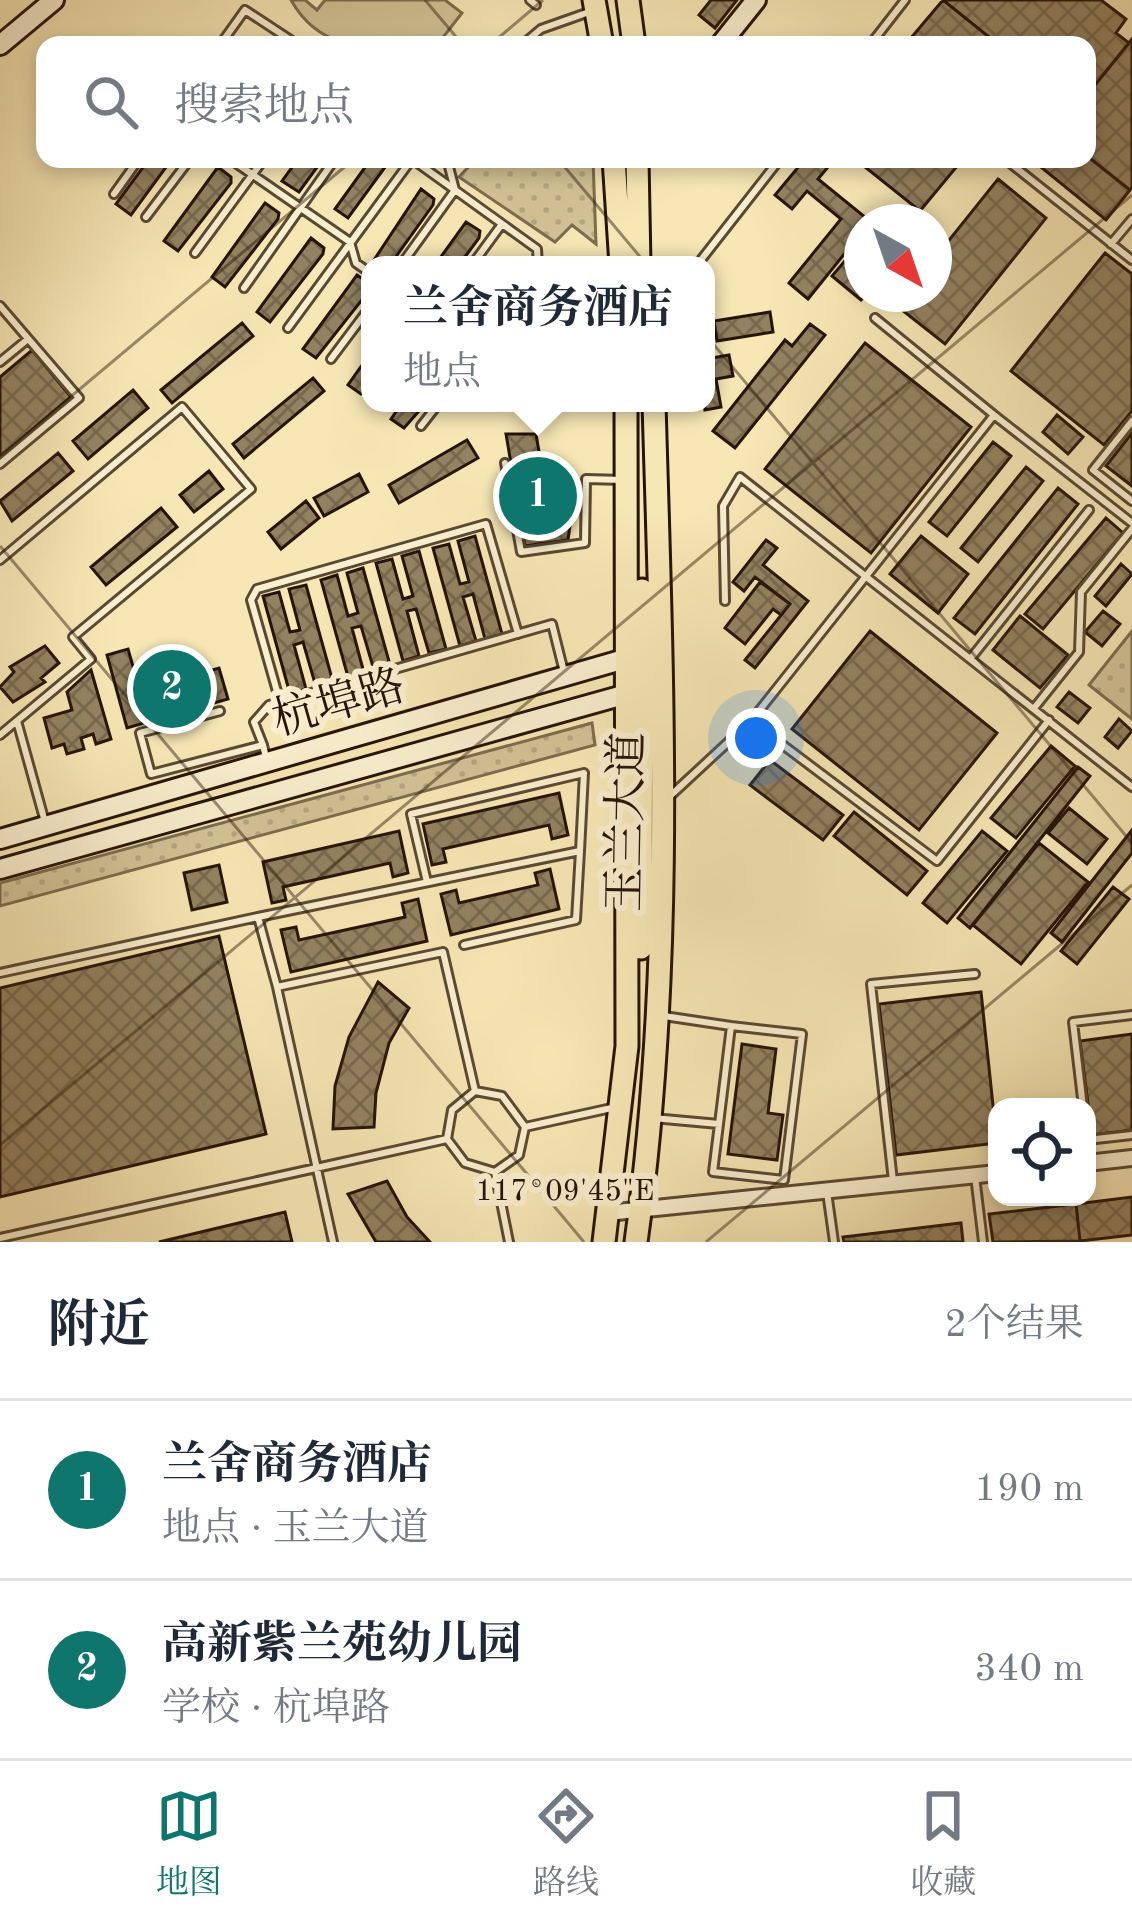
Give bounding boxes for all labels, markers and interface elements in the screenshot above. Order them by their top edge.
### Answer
search box [36,36,1096,168]
icon: search [78,69,144,135]
text: 搜索地点 [174,86,354,131]
north arrow [844,204,952,312]
popup [361,256,715,412]
text: 兰舍商务酒店 [403,288,673,333]
text: 地点 [403,354,481,393]
pin: 1 [499,451,577,541]
pin: 2 [133,644,211,734]
street label: 杭埠路 [267,661,410,746]
your location [726,708,786,768]
street label: 玉兰大道 [600,732,653,912]
map controls [988,1098,1096,1206]
button: locate [988,1098,1096,1206]
text: 117°09'45"E [476,1177,654,1207]
text: 附近 [48,1302,150,1353]
text: 2个结果 [944,1306,1084,1345]
text: 兰舍商务酒店 [162,1444,432,1489]
text: 1 [76,1470,98,1509]
text: 190 m [974,1470,1084,1509]
text: 地点 · 玉兰大道 [162,1510,429,1549]
text: 高新紫兰苑幼儿园 [162,1624,522,1669]
text: 2 [76,1650,98,1689]
text: 340 m [974,1650,1084,1689]
text: 学校 · 杭埠路 [162,1690,390,1729]
tab: 地图 [156,1783,222,1905]
tab: 路线 [533,1783,599,1905]
tab: 收藏 [910,1783,976,1905]

